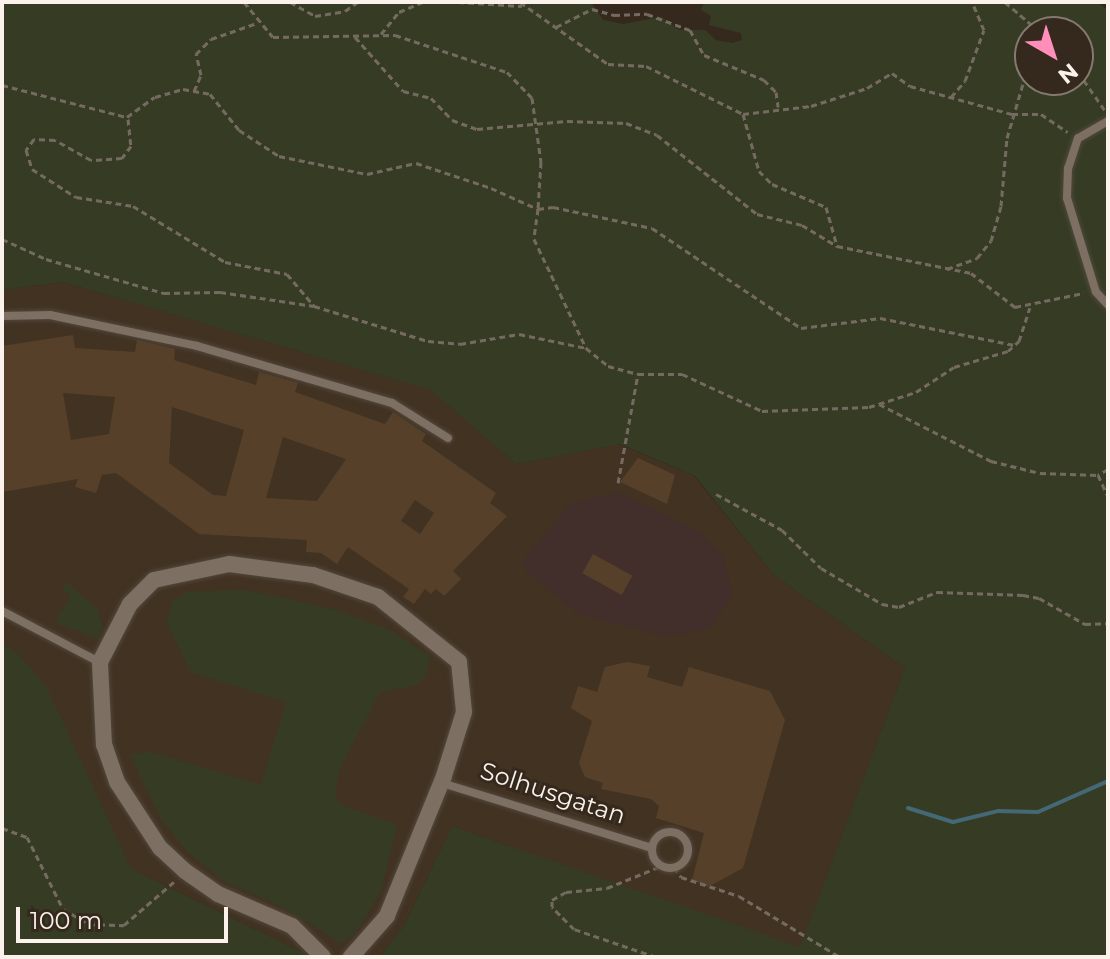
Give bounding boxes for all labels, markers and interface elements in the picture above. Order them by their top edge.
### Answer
north arrow [1014,16,1094,96]
text: N [1053,57,1084,90]
street label: Solhusgatan [477,756,629,830]
scale bar [20,891,232,941]
text: 100 m [30,906,102,935]

